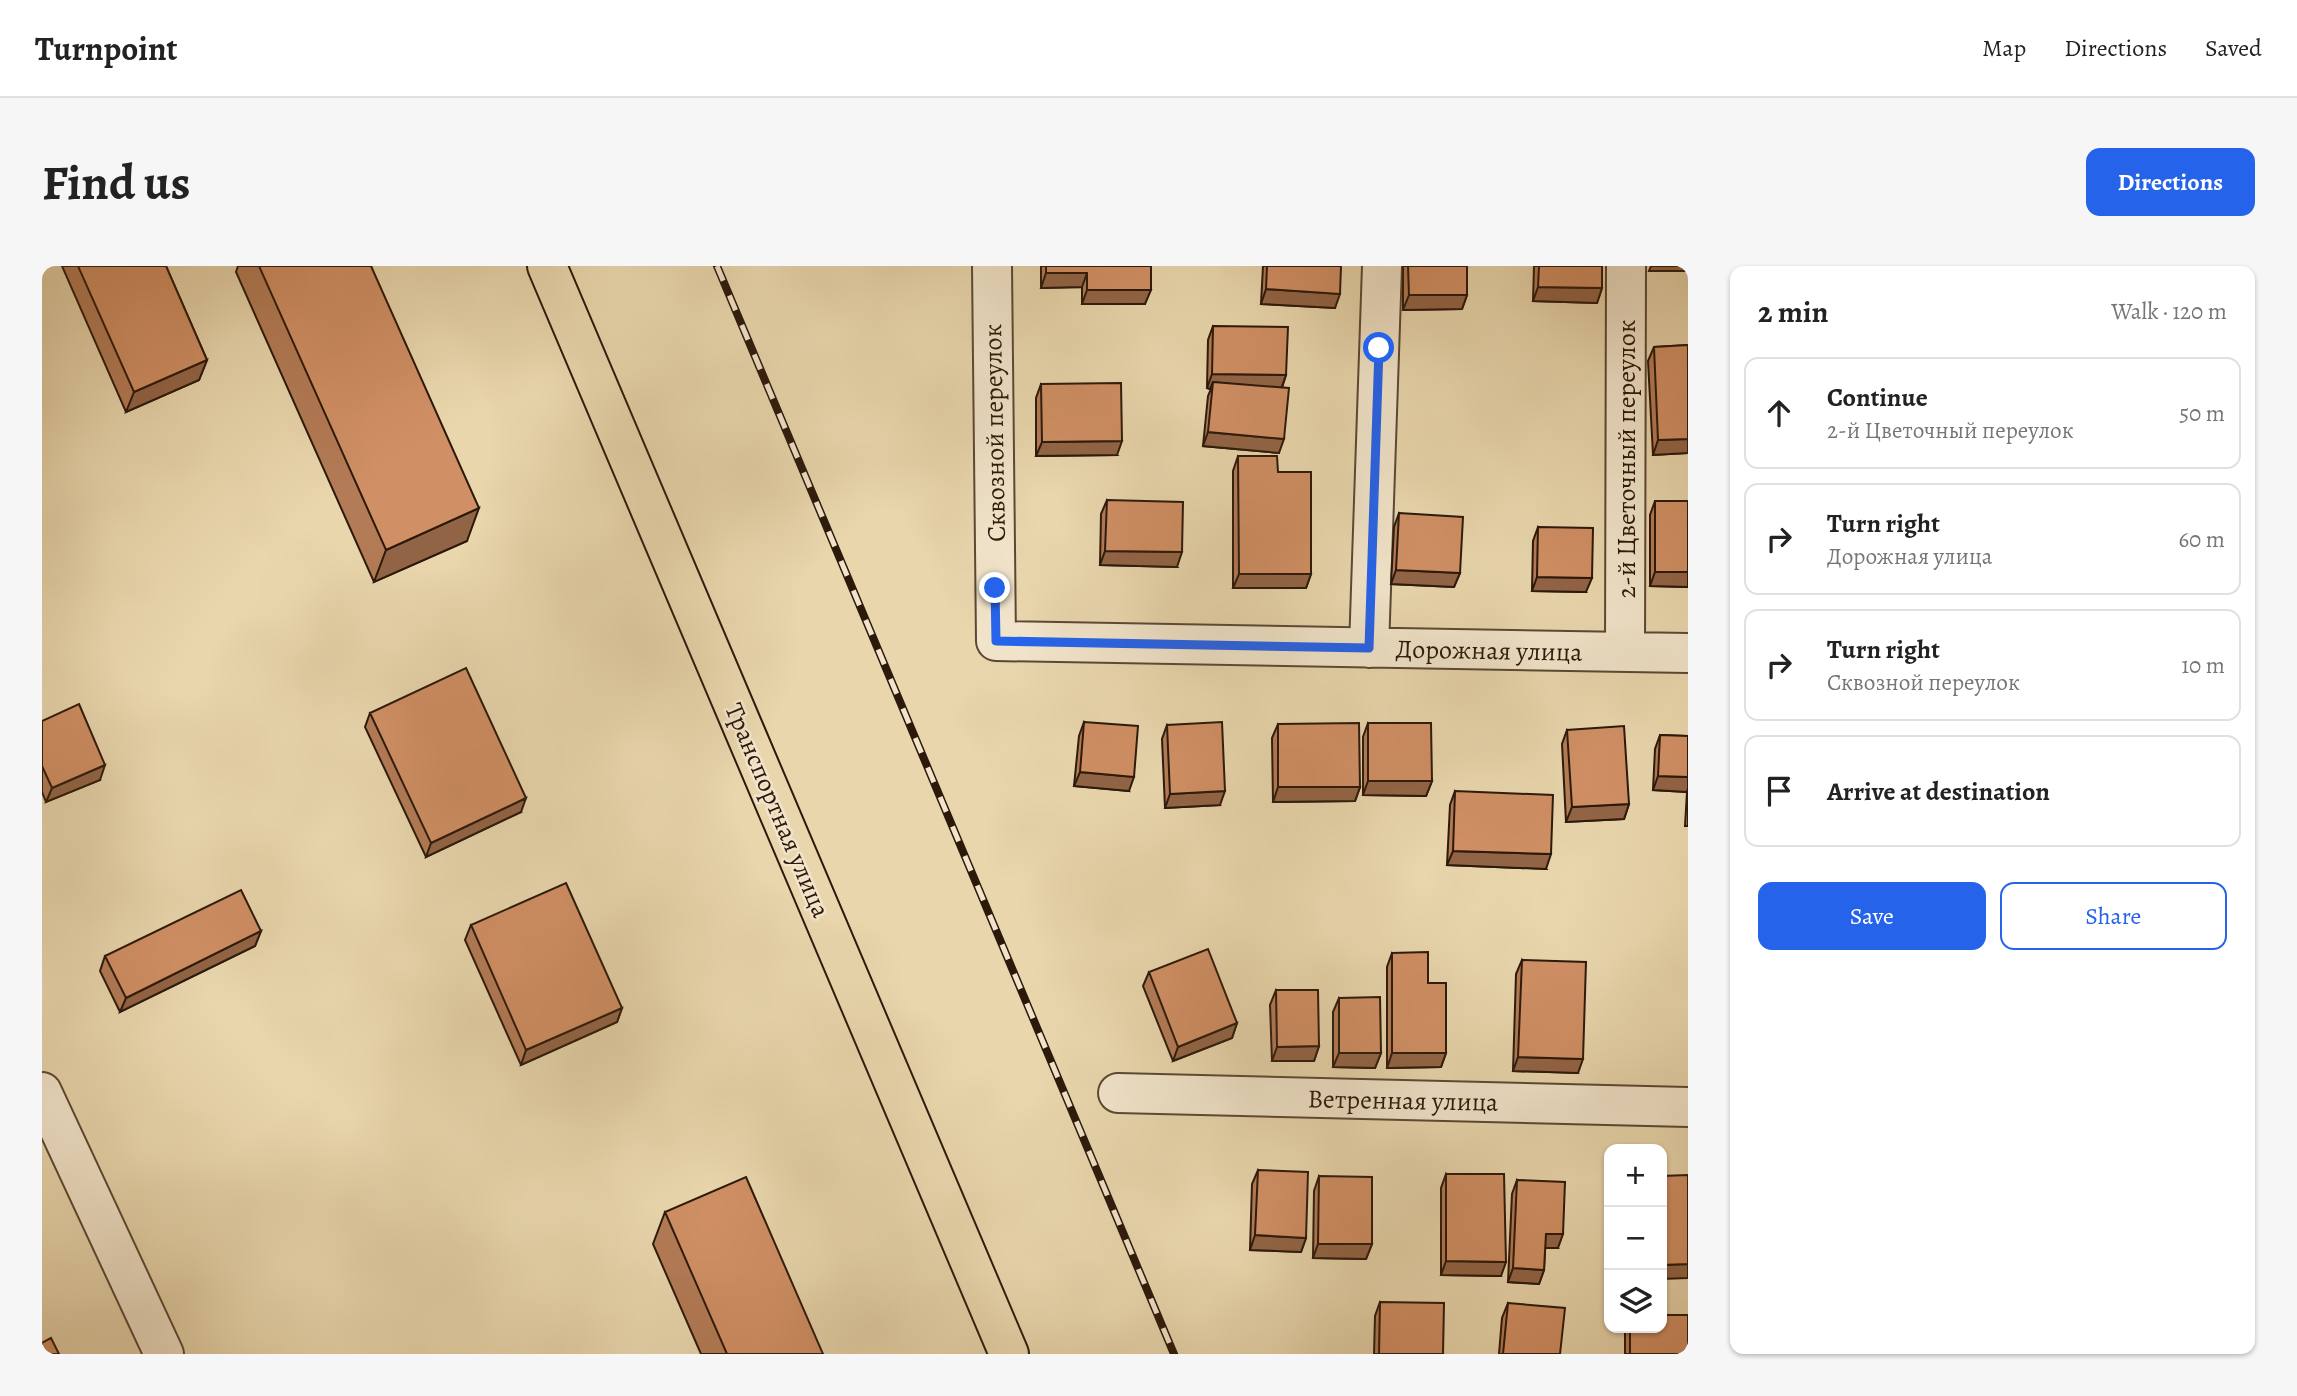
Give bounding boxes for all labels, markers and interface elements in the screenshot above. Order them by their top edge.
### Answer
text: Turnpoint [35,26,177,71]
text: Map [1982,32,2026,64]
text: Directions [2064,32,2167,64]
text: Saved [2205,32,2262,64]
button: Directions [2086,148,2255,216]
text: Find us [42,149,190,216]
text: 2 min [1758,292,1828,332]
text: Walk · 120 m [2111,296,2227,327]
street label: 2-й Цветочный переулок [1609,320,1644,598]
street label: Сквозной переулок [975,324,1014,542]
route start [1363,332,1394,363]
text: Continue [1827,380,1928,415]
icon: ahead [1760,394,1798,432]
text: 50 m [2179,398,2225,429]
text: 2-й Цветочный переулок [1827,415,2074,446]
text: Turn right [1827,506,1940,541]
icon: right [1760,520,1798,558]
text: 60 m [2178,524,2225,555]
text: Дорожная улица [1827,541,1992,572]
route end [979,572,1010,603]
street label: Дорожная улица [1395,631,1583,670]
text: Turn right [1827,632,1940,667]
icon: right [1760,646,1798,684]
text: 10 m [2181,650,2225,681]
text: Сквозной переулок [1827,667,2020,698]
street label: Транспортная улица [717,698,839,923]
icon: arrive [1760,772,1798,810]
text: Arrive at destination [1827,774,2050,809]
button: Save [1758,882,1986,950]
button: Share [2000,882,2227,950]
street label: Ветренная улица [1307,1081,1499,1120]
map controls [1604,1144,1667,1333]
button: + [1604,1144,1667,1207]
button: − [1604,1207,1667,1270]
button: layers [1604,1270,1667,1333]

